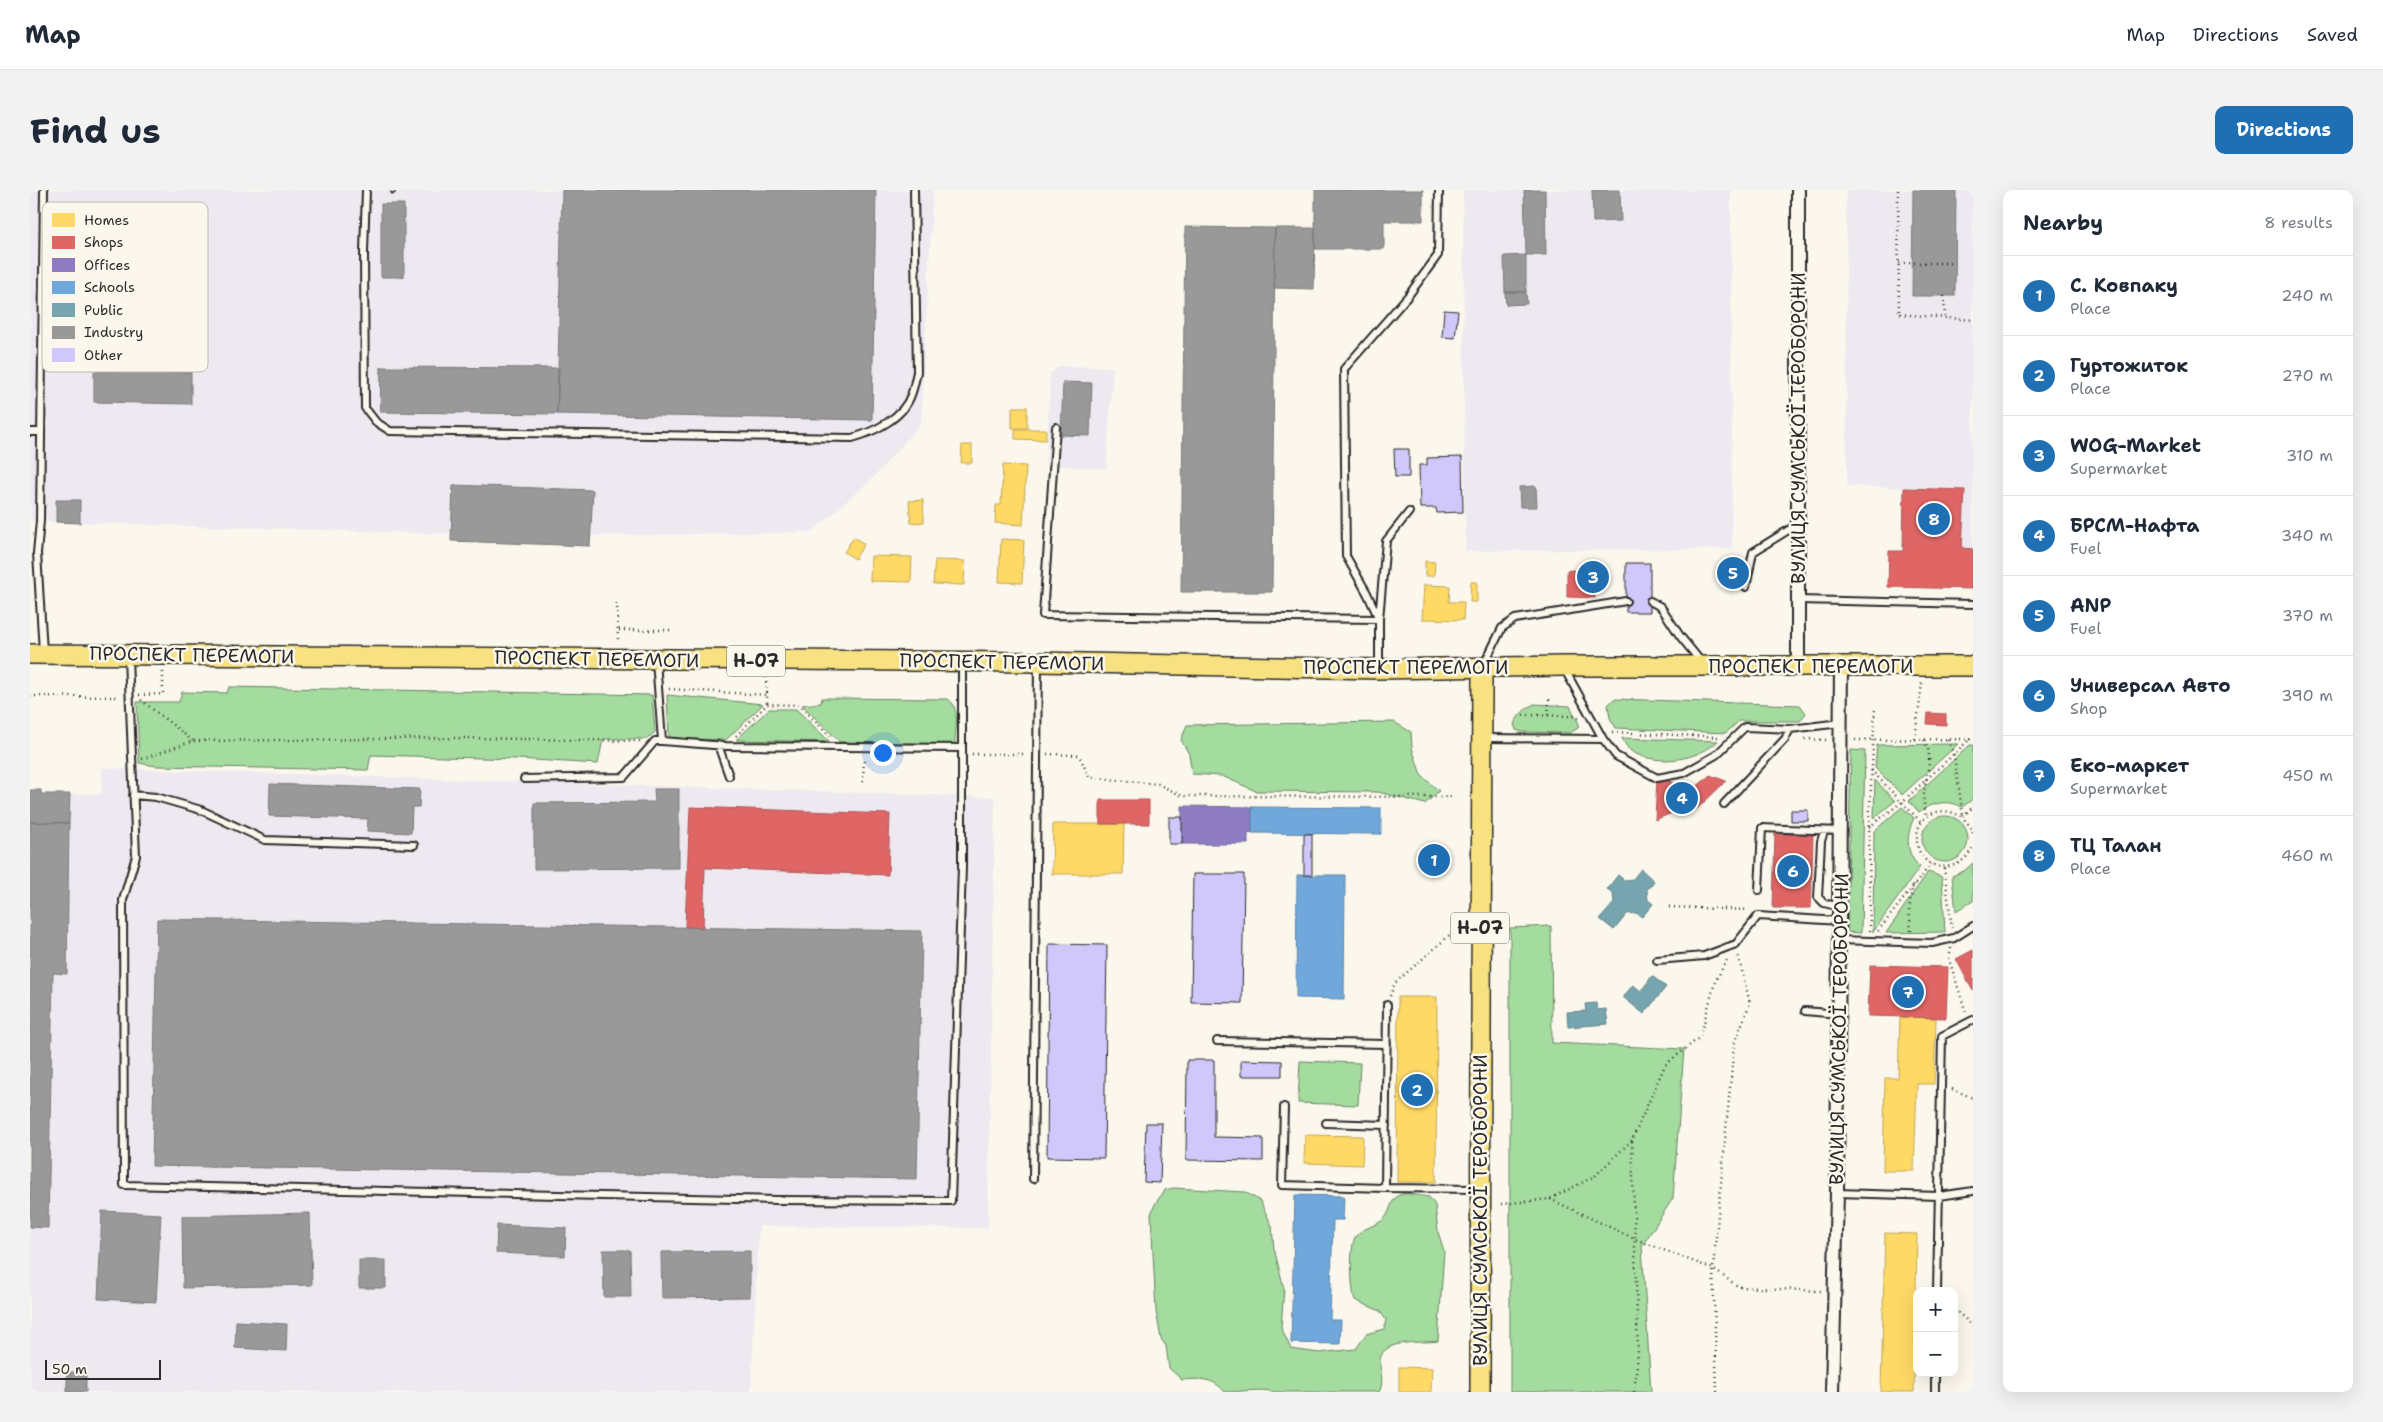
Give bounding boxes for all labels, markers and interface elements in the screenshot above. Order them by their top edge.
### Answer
text: Map [25,19,81,51]
text: Map [2127,23,2165,47]
text: Directions [2193,23,2279,47]
text: Saved [2307,23,2358,47]
button: Directions [2215,106,2353,154]
text: Find us [30,107,161,154]
legend [42,202,208,372]
text: Nearby [2023,209,2103,237]
text: Homes [84,211,129,229]
text: 8 results [2264,212,2333,233]
text: Shops [84,233,123,251]
text: Offices [84,256,130,274]
street label: ВУЛИЦЯ СУМСЬКОЇ ТЕРОБОРОНИ [1786,272,1811,584]
text: С. Ковпаку [2070,273,2178,298]
text: Schools [84,278,135,296]
text: 1 [2035,285,2043,306]
text: 240 m [2281,285,2333,306]
text: Place [2070,298,2111,319]
text: Public [84,301,123,319]
text: Industry [84,323,143,341]
text: Other [84,346,123,364]
text: Гуртожиток [2070,353,2188,378]
text: 2 [2033,365,2045,386]
text: 270 m [2282,365,2333,386]
text: Place [2070,378,2111,399]
text: WOG-Market [2070,433,2201,458]
text: 3 [2033,445,2045,466]
text: 310 m [2286,445,2333,466]
text: Supermarket [2070,458,2167,479]
pin: 8 [1918,500,1950,538]
text: БРСМ-Нафта [2070,513,2200,538]
text: 4 [2033,525,2045,546]
text: 340 m [2281,525,2333,546]
text: Fuel [2070,538,2101,559]
pin: 5 [1717,554,1749,592]
pin: 3 [1577,558,1609,596]
text: ANP [2070,593,2111,618]
text: 5 [2034,605,2044,626]
text: 370 m [2282,605,2333,626]
text: Fuel [2070,618,2101,639]
street label: ПРОСПЕКТ ПЕРЕМОГИ [89,641,295,669]
street label: ПРОСПЕКТ ПЕРЕМОГИ [494,645,700,673]
road number: Н-07 [727,646,785,676]
street label: ПРОСПЕКТ ПЕРЕМОГИ [899,648,1105,676]
street label: ПРОСПЕКТ ПЕРЕМОГИ [1709,654,1913,679]
street label: ПРОСПЕКТ ПЕРЕМОГИ [1304,655,1508,680]
text: Универсал Авто [2070,673,2231,698]
text: 6 [2033,685,2045,706]
text: 390 m [2281,685,2333,706]
text: Shop [2070,698,2107,719]
your location [870,740,896,766]
text: Еко-маркет [2070,753,2189,778]
text: 7 [2033,765,2045,786]
text: 450 m [2282,765,2333,786]
text: Supermarket [2070,778,2167,799]
pin: 4 [1666,779,1698,817]
text: ТЦ Талан [2070,833,2162,858]
pin: 1 [1418,841,1450,879]
text: 8 [2033,845,2045,866]
text: 460 m [2281,845,2333,866]
pin: 6 [1777,852,1809,890]
text: Place [2070,858,2111,879]
street label: ВУЛИЦЯ СУМСЬКОЇ ТЕРОБОРОНИ [1824,873,1854,1185]
road number: Н-07 [1451,912,1509,944]
pin: 7 [1892,973,1924,1011]
street label: ВУЛИЦЯ СУМСЬКОЇ ТЕРОБОРОНИ [1468,1054,1493,1366]
pin: 2 [1401,1071,1433,1109]
map controls [1913,1287,1958,1377]
button: + [1913,1287,1958,1332]
button: − [1913,1332,1958,1377]
scale bar [45,1357,161,1380]
text: 50 m [52,1360,87,1378]

